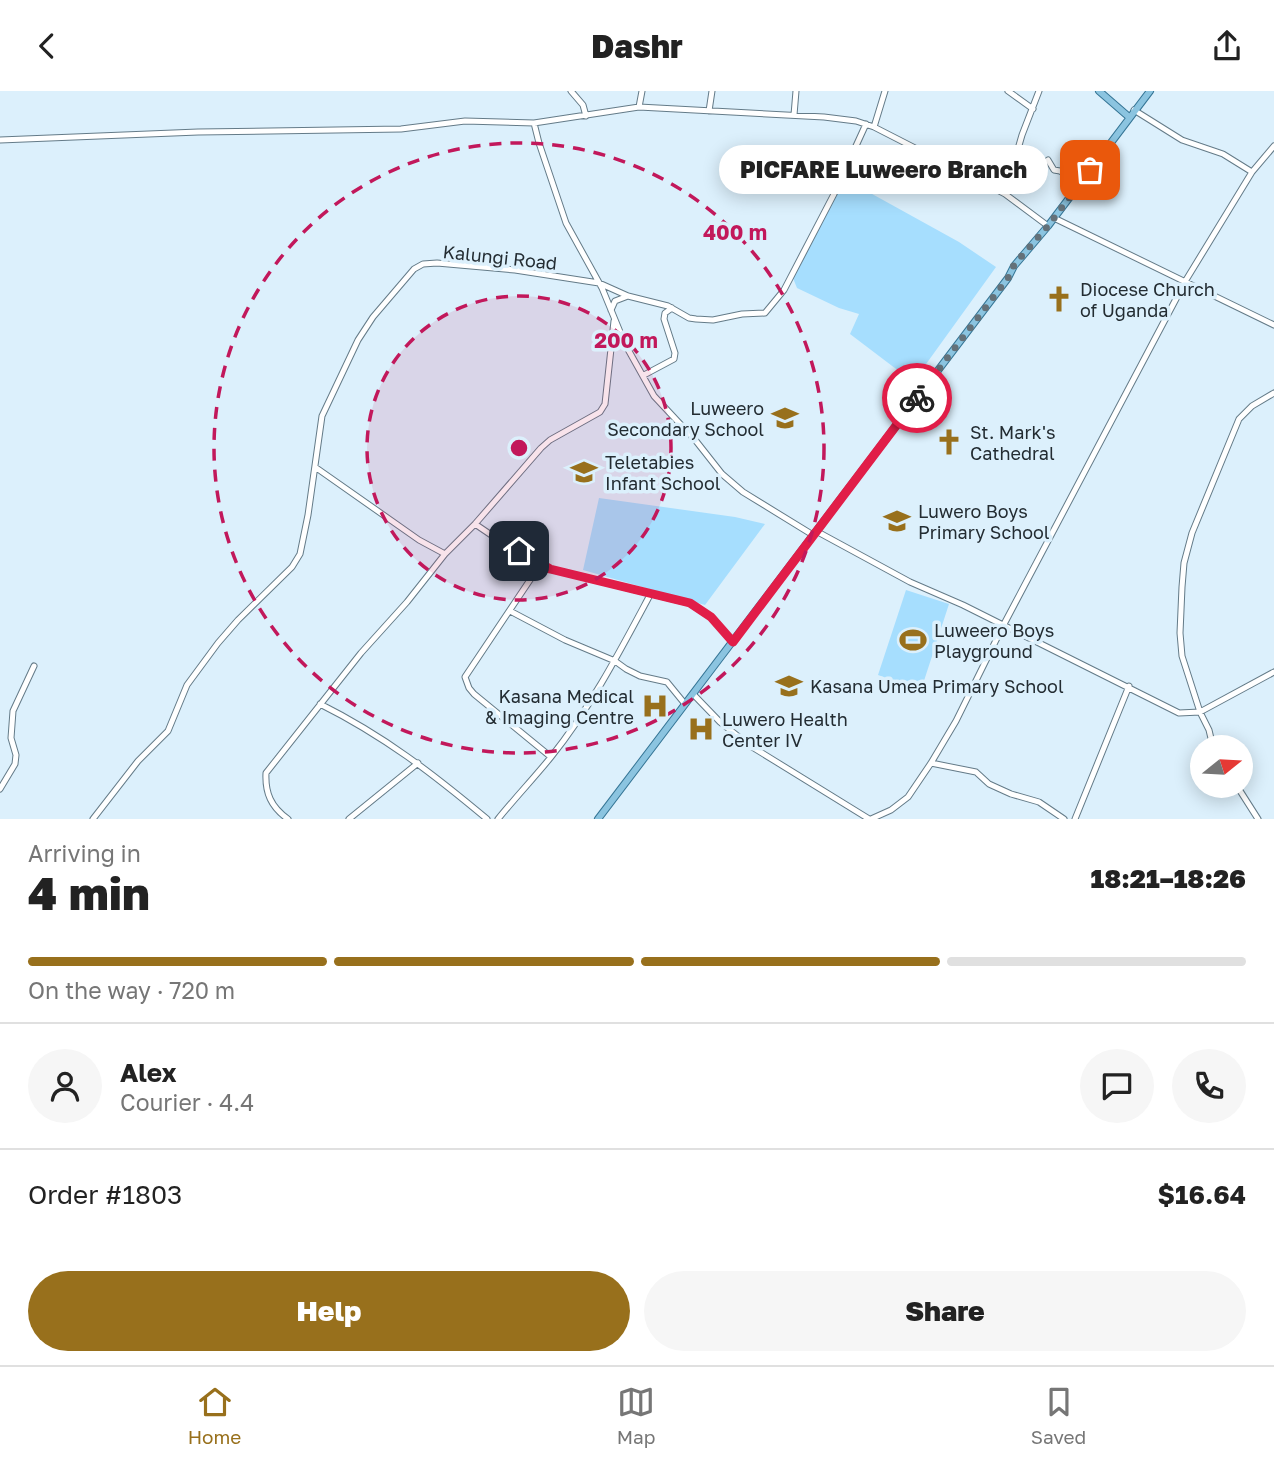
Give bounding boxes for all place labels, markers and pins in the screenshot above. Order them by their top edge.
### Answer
pin [1060,140,1120,200]
callout: PICFARE Luweero Branch [719,146,1048,195]
place label: Diocese Church of Uganda [1080,278,1215,321]
church icon: Diocese Church of Uganda [1044,284,1074,314]
place label: Luweero Secondary School [607,397,764,440]
school or university icon: Luweero Secondary School [770,403,800,433]
place label: St. Mark's Cathedral [970,421,1056,464]
church icon: St. Mark's Cathedral [934,427,964,457]
centre of rings [507,436,531,460]
place label: Teletabies Infant School [605,451,721,494]
school or university icon: Teletabies Infant School [569,457,599,487]
place label: Luwero Boys Primary School [918,500,1050,543]
school or university icon: Luwero Boys Primary School [882,506,912,536]
pin [489,521,549,581]
place label: Luweero Boys Playground [934,619,1054,662]
sports icon: Luweero Boys Playground [898,625,928,655]
school or university icon: Kasana Umea Primary School [774,671,804,701]
place label: Kasana Umea Primary School [810,675,1064,697]
place label: Kasana Medical & Imaging Centre [485,685,634,728]
hospital icon: Kasana Medical & Imaging Centre [640,691,670,721]
place label: Luwero Health Center IV [722,708,848,751]
hospital icon: Luwero Health Center IV [686,714,716,744]

